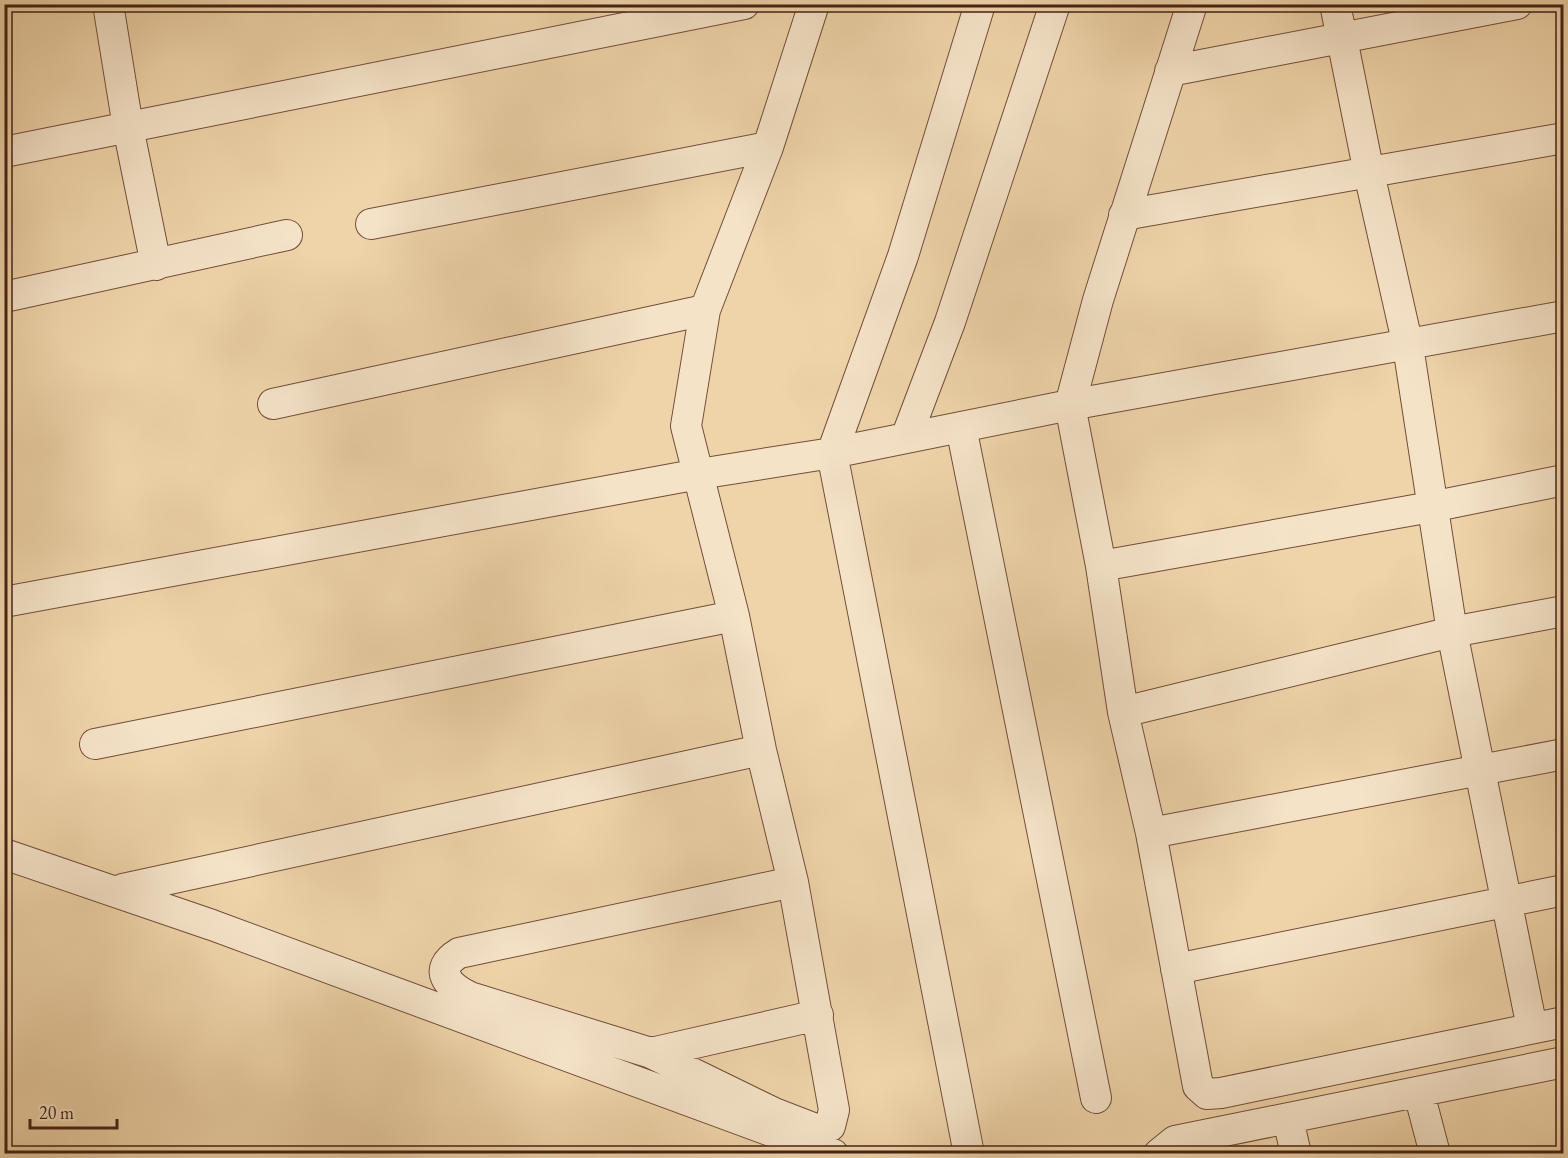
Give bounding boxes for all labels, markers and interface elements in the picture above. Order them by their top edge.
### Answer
scale bar [30,1092,117,1130]
text: 20 m [39,1101,74,1124]

